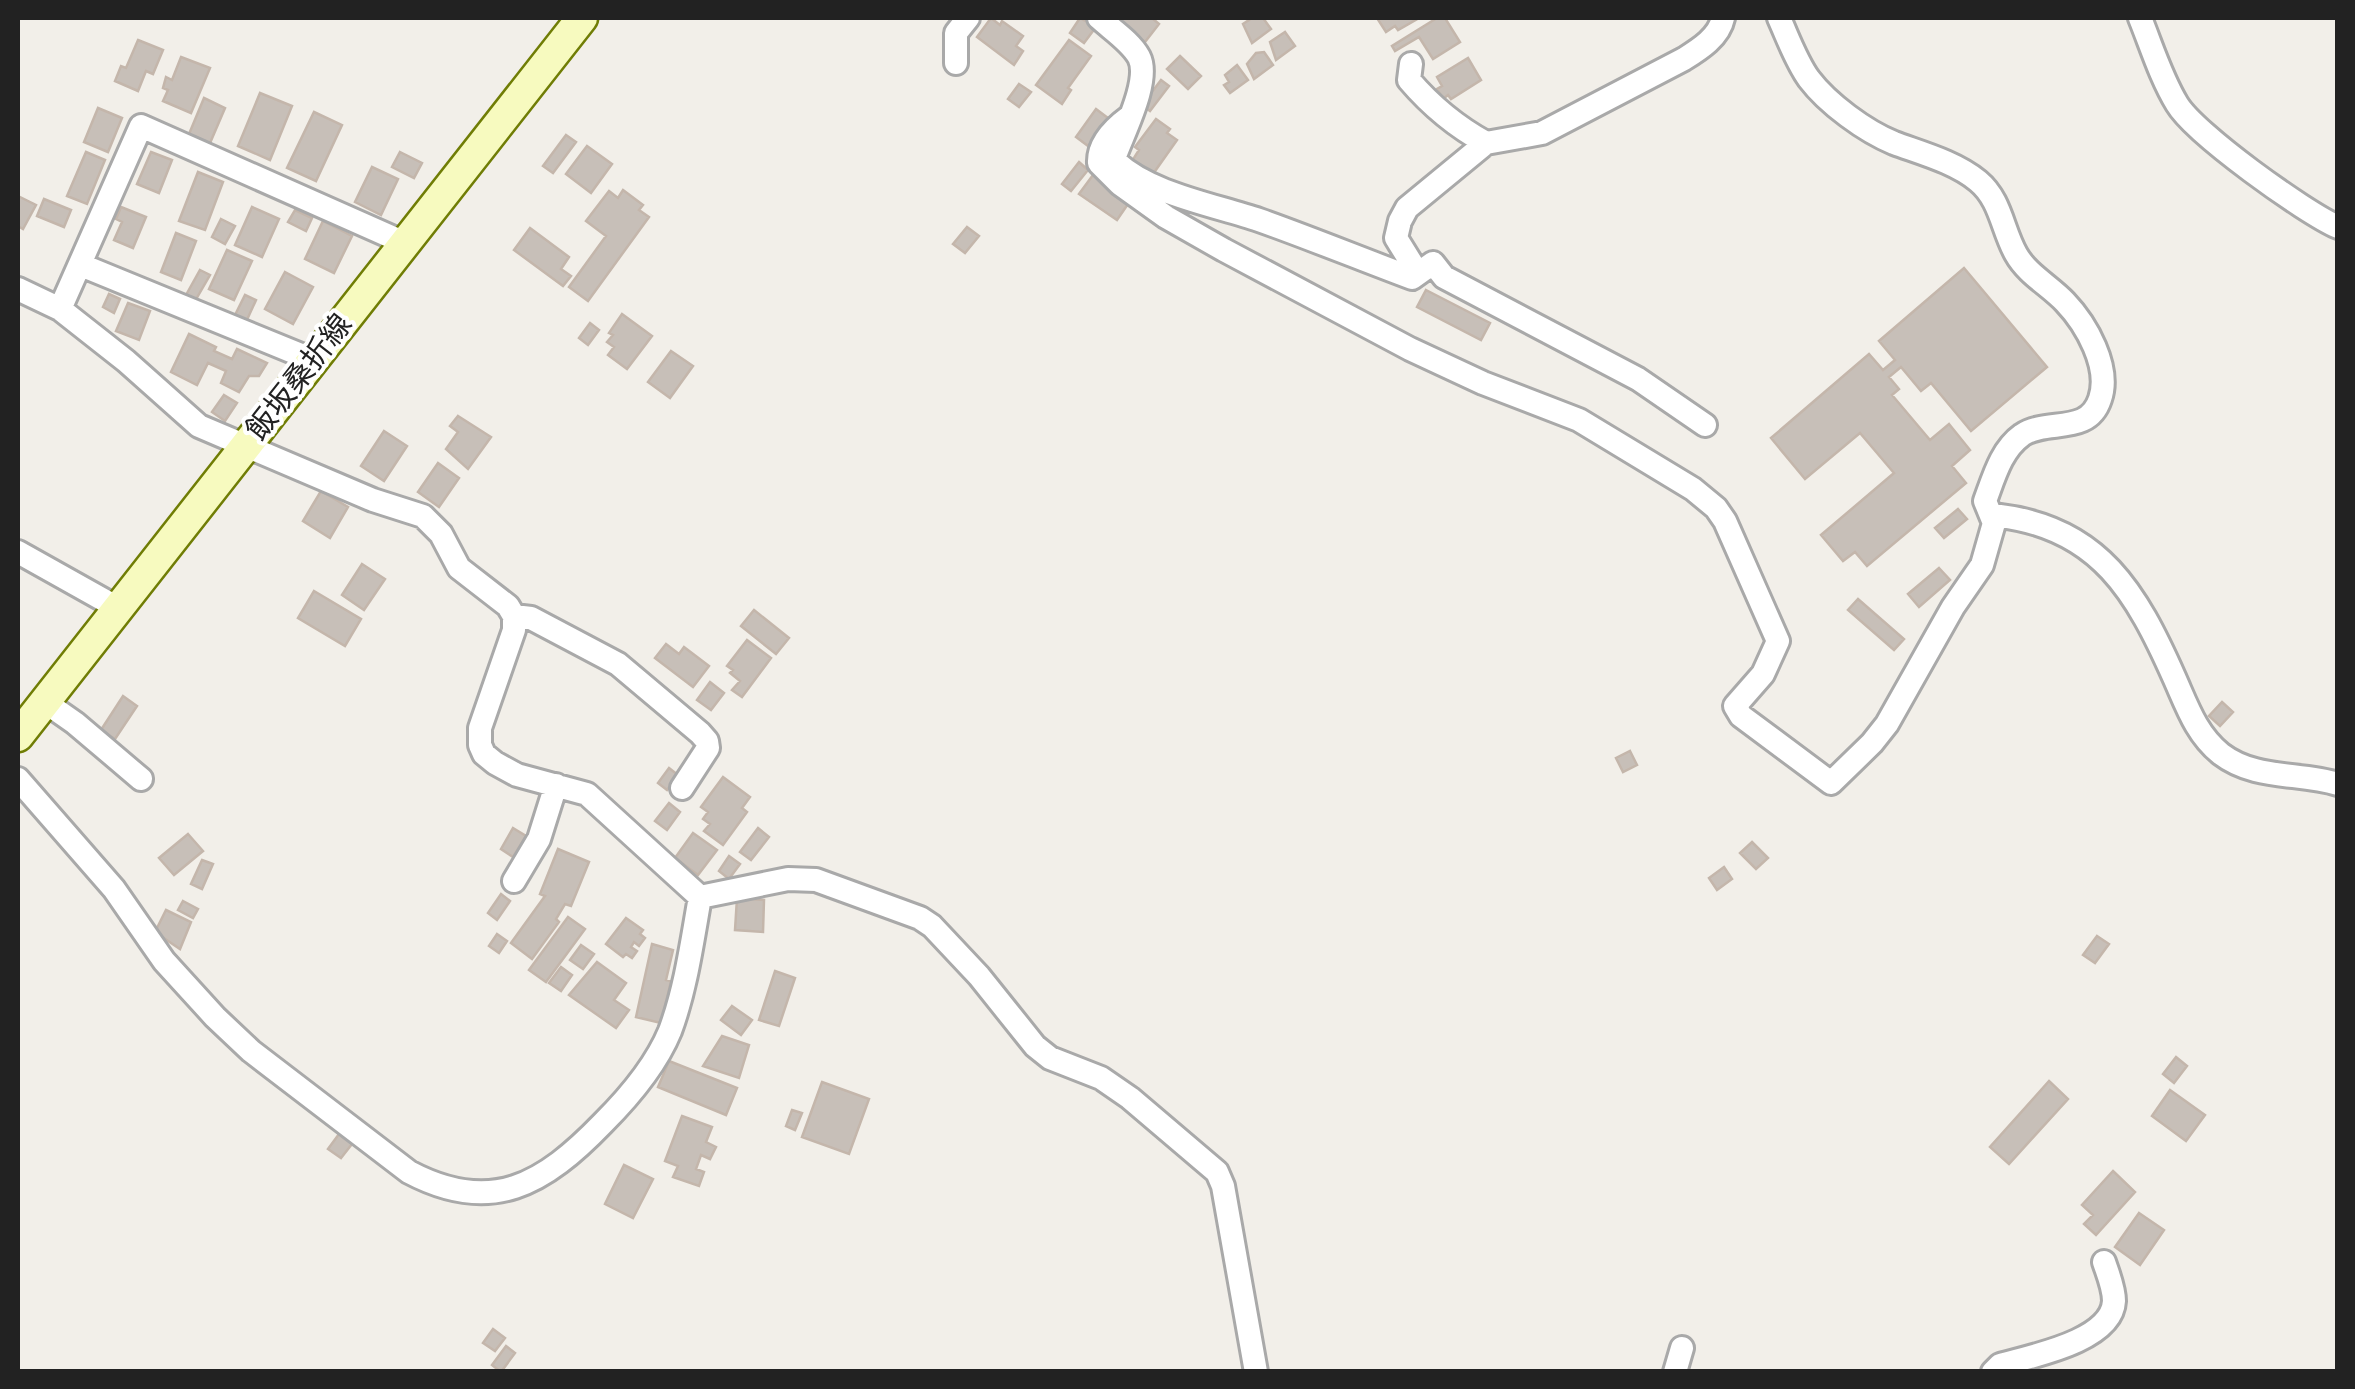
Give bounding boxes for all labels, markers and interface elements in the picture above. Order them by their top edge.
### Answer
street label: 飯坂桑折線 [237,306,359,447]

